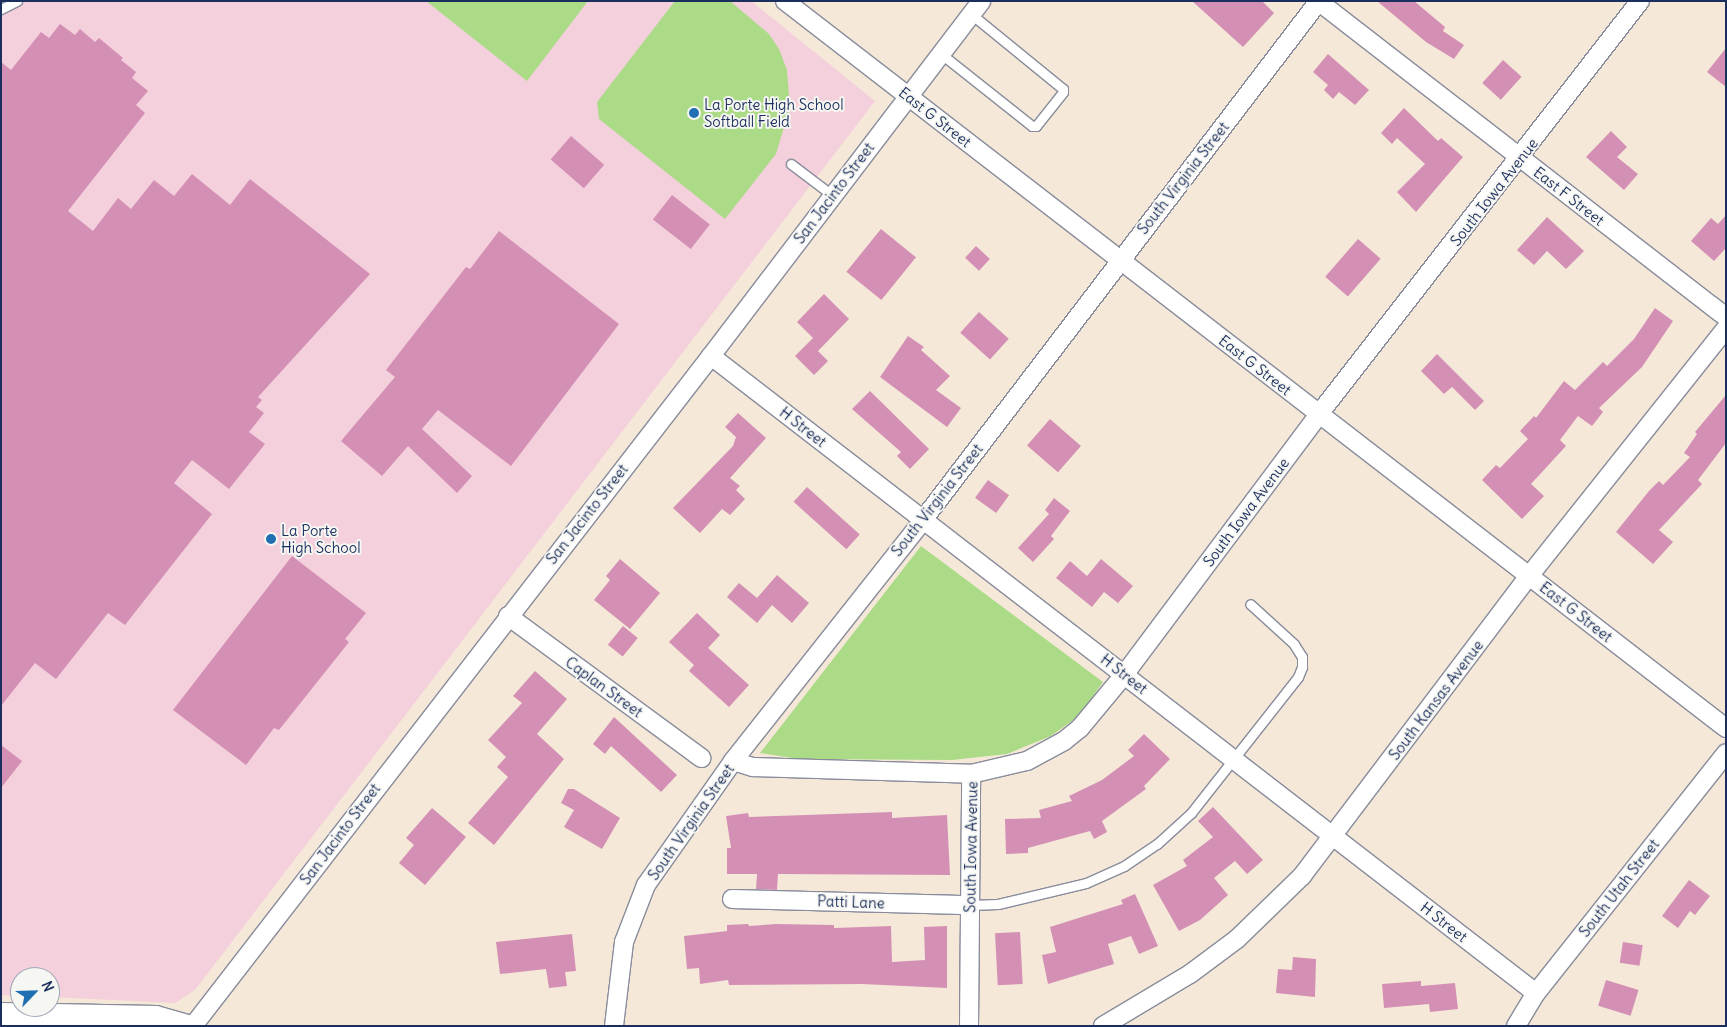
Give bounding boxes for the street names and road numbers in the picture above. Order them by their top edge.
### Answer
street label: East G Street [895,83,975,151]
street label: South Virginia Street [1134,118,1232,238]
street label: South Iowa Avenue [1446,135,1542,249]
street label: San Jacinto Street [790,139,878,247]
street label: East F Street [1530,163,1608,229]
street label: East G Street [1215,331,1295,399]
street label: H Street [776,403,830,451]
street label: South Virginia Street [888,440,986,560]
street label: South Iowa Avenue [1199,454,1293,570]
street label: San Jacinto Street [542,460,632,568]
street label: East G Street [1536,578,1616,646]
street label: South Kansas Avenue [1385,637,1487,763]
street label: H Street [1097,650,1151,698]
street label: Caplan Street [562,653,646,721]
street label: South Virginia Street [644,761,738,883]
street label: San Jacinto Street [296,780,384,888]
street label: South Iowa Avenue [961,781,981,913]
street label: South Utah Street [1575,836,1663,940]
street label: Patti Lane [817,892,885,912]
street label: H Street [1417,898,1471,946]

